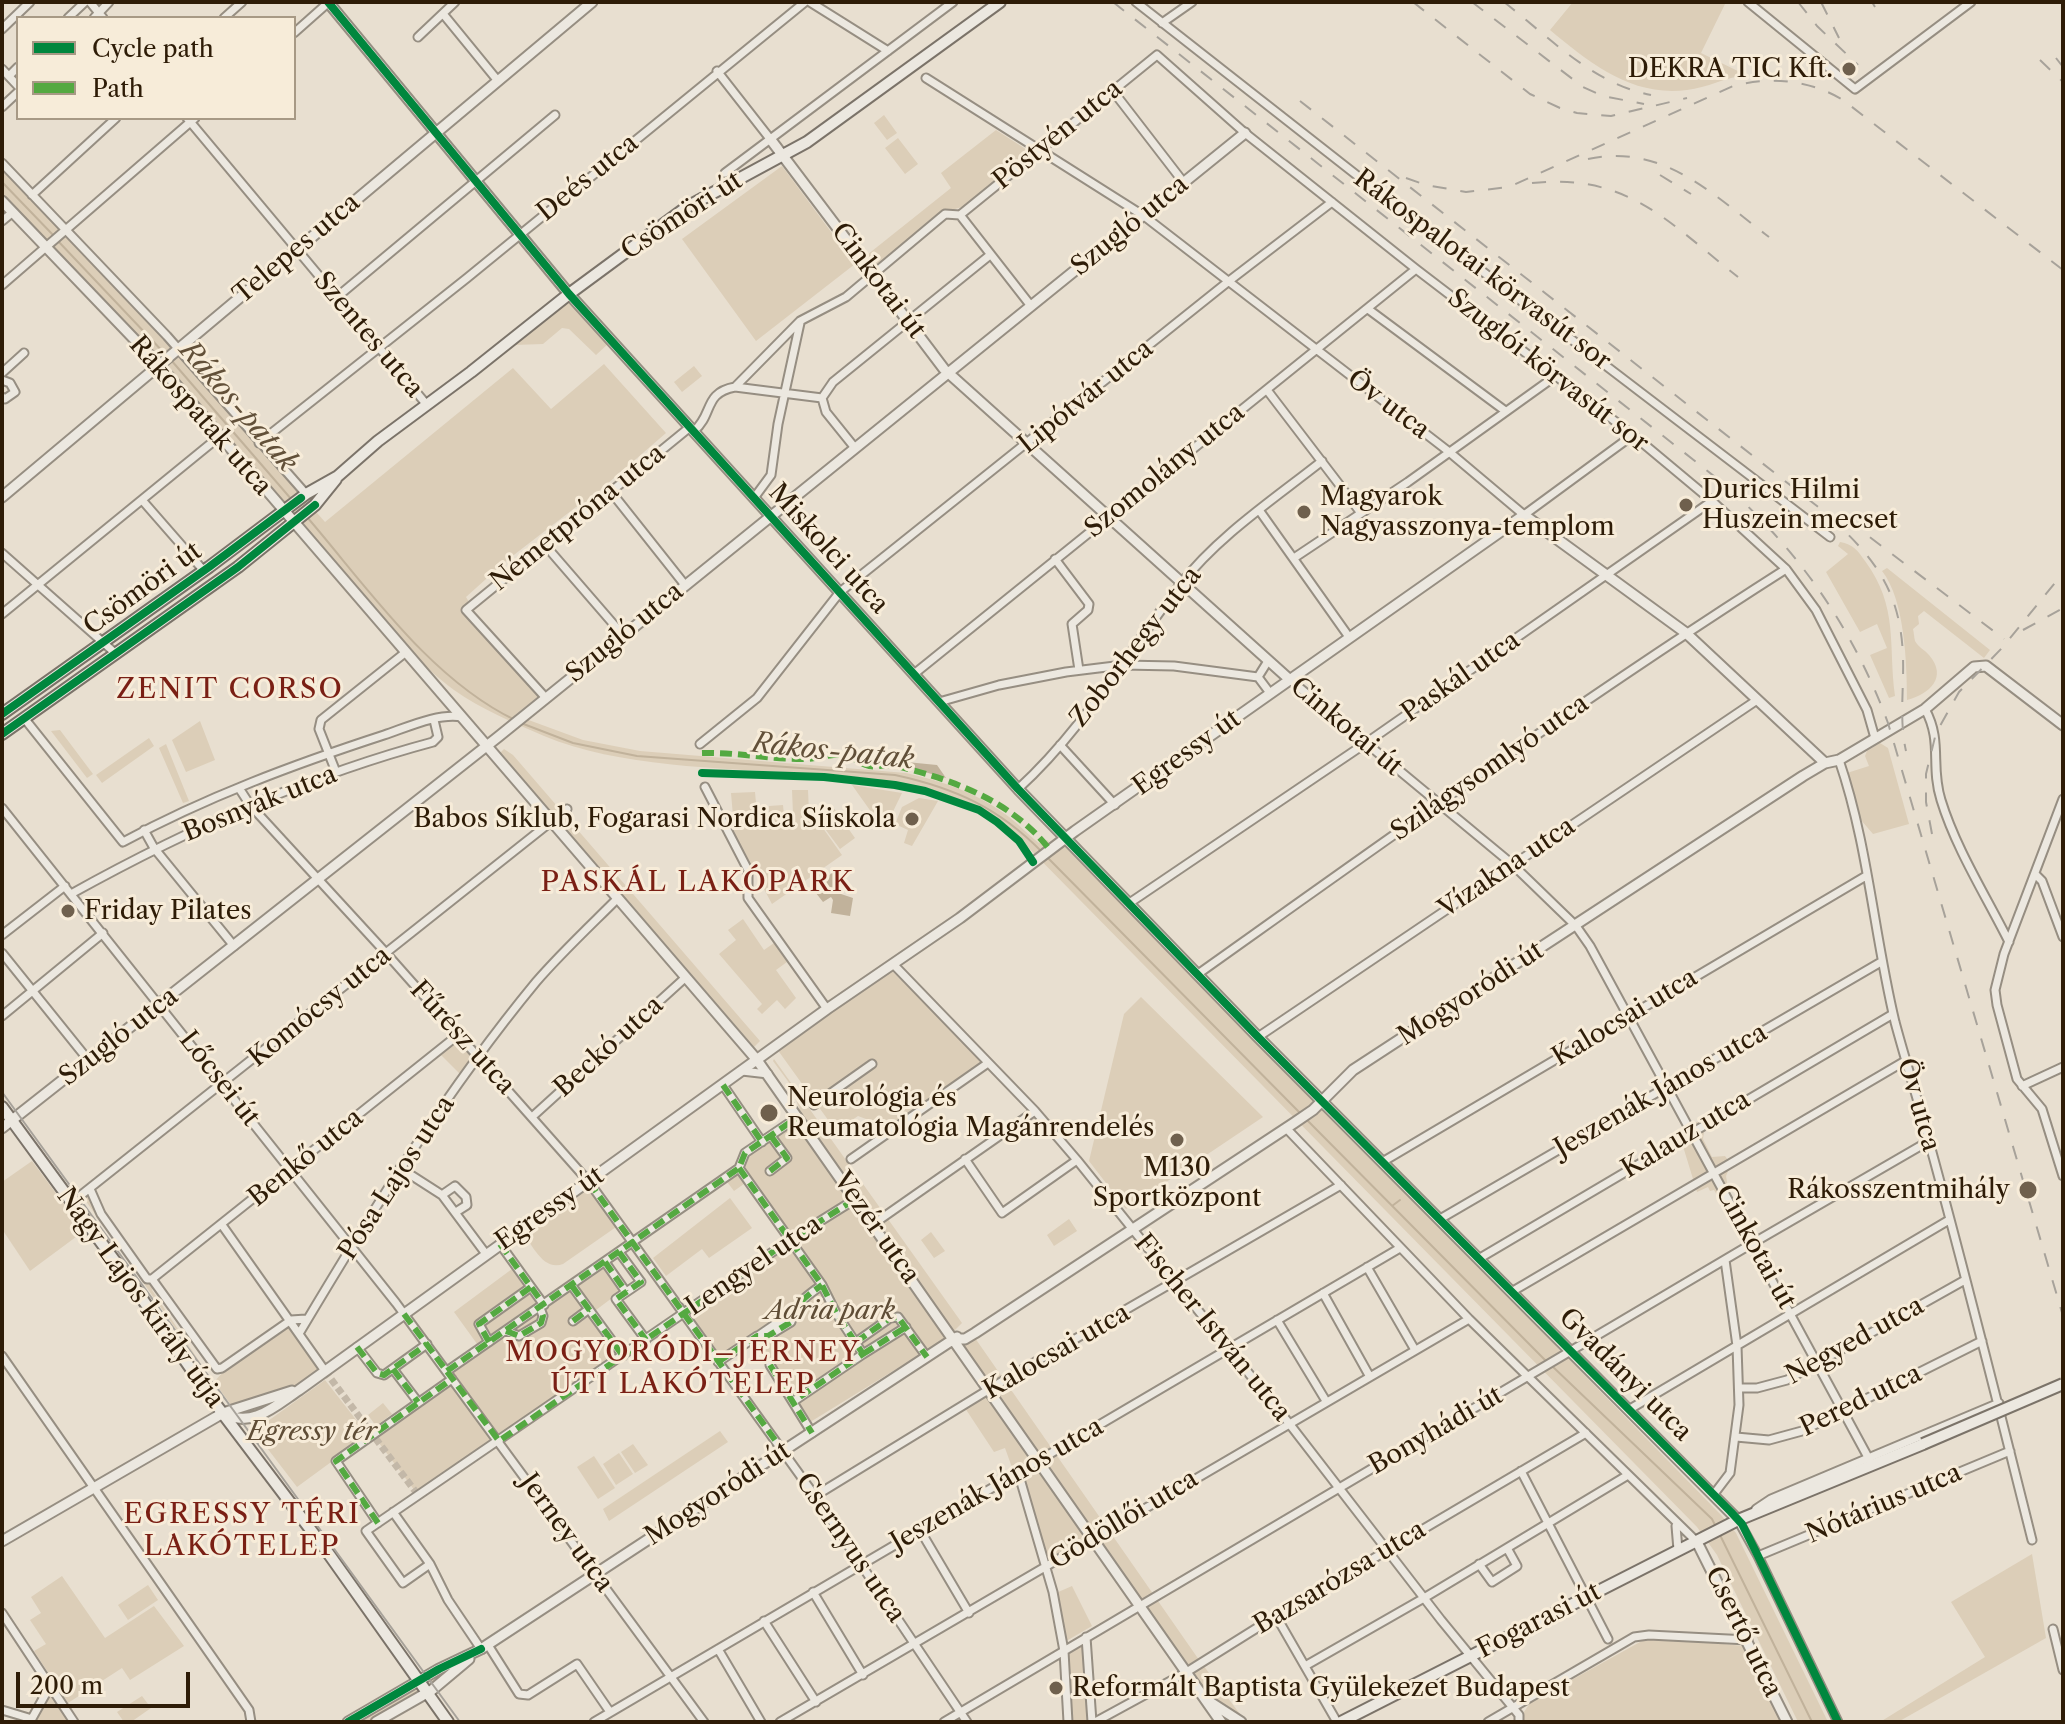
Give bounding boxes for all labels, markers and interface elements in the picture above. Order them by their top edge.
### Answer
legend [16,16,296,120]
text: Cycle path [92,34,214,63]
place label: DEKRA TIC Kft. [1628,53,1833,85]
marker: DEKRA TIC Kft. [1840,60,1858,78]
street label: Pöstyén utca [987,73,1129,197]
text: Path [92,74,144,103]
street label: Deés utca [531,128,645,228]
street label: Rákospalotai körvasút sor [1347,163,1617,377]
street label: Csömöri út [616,165,748,267]
street label: Szugló utca [1065,169,1195,283]
street label: Telepes utca [228,187,366,311]
street label: Cinkotai út [824,217,932,345]
street label: Szentes utca [306,266,430,404]
street label: Szuglói körvasút sor [1441,283,1655,459]
street label: Rákospatak utca [122,330,278,502]
street label: Lipótvár utca [1013,333,1159,461]
water label: Rákos-patak [172,335,304,479]
street label: Öv utca [1341,364,1435,446]
street label: Szomolány utca [1079,397,1251,545]
street label: Németpróna utca [484,438,672,598]
place label: Durics Hilmi Huszein mecset [1702,474,1898,536]
street label: Miskolci utca [761,478,895,620]
place label: Magyarok Nagyasszonya-templom [1320,481,1615,542]
marker: Durics Hilmi Huszein mecset [1677,496,1695,514]
marker: Magyarok Nagyasszonya-templom [1295,503,1313,521]
street label: Csömöri út [78,536,208,642]
street label: Zoborhegy utca [1064,561,1208,733]
street label: Szugló utca [560,576,690,690]
street label: Paskál utca [1396,625,1526,729]
street label: Cinkotai út [1284,671,1408,783]
district label: ZENIT CORSO [116,673,344,707]
street label: Szilágysomlyó utca [1385,688,1595,848]
street label: Egressy út [1127,704,1247,802]
water label: Rákos-patak [750,727,916,777]
street label: Bosnyák utca [179,759,341,849]
place label: Babos Síklub, Fogarasi Nordica Síiskola [413,803,896,835]
marker: Babos Síklub, Fogarasi Nordica Síiskola [903,810,921,828]
street label: Vízakna utca [1433,811,1581,925]
district label: PASKÁL LAKÓPARK [540,866,856,900]
place label: Friday Pilates [84,895,252,927]
marker: Friday Pilates [59,902,77,920]
street label: Mogyoródi út [1392,935,1550,1053]
street label: Komócsy utca [242,940,398,1074]
street label: Kalocsai utca [1547,962,1703,1074]
street label: Fűrész utca [403,975,521,1101]
street label: Szugló utca [54,981,184,1093]
street label: Beckó utca [548,990,670,1104]
street label: Jeszenák János utca [1549,1017,1773,1165]
street label: Lőcsei út [172,1025,266,1133]
street label: Öv utca [1890,1055,1946,1155]
place label: Neurológia és Reumatológia Magánrendelés [787,1082,1154,1144]
street label: Kalauz utca [1616,1084,1756,1186]
street label: Pósa Lajos utca [332,1090,462,1266]
street label: Benkő utca [242,1102,370,1214]
marker: Neurológia és Reumatológia Magánrendelés [758,1102,780,1124]
marker: M130 Sportközpont [1168,1131,1186,1149]
place label: M130 Sportközpont [1093,1152,1261,1214]
street label: Egressy út [490,1160,610,1258]
street label: Vezér utca [826,1166,926,1290]
place label: Rákosszentmihály [1787,1174,2010,1206]
marker: Rákosszentmihály [2017,1179,2039,1201]
street label: Cinkotai út [1708,1180,1802,1314]
street label: Nagy Lajos király útja [50,1182,230,1414]
street label: Lengyel utca [680,1209,828,1323]
street label: Fischer István utca [1127,1228,1297,1428]
street label: Negyed utca [1781,1290,1929,1392]
park label: Adria park [765,1295,895,1327]
street label: Kalocsai utca [978,1298,1136,1406]
street label: Gvadányi utca [1552,1302,1698,1448]
district label: MOGYORÓDI–JERNEY ÚTI LAKÓTELEP [505,1336,861,1402]
street label: Pered utca [1795,1358,1927,1444]
street label: Bonyhádi út [1363,1380,1509,1482]
street label: Jeszenák János utca [885,1411,1109,1559]
park label: Egressy tér [247,1416,377,1448]
street label: Mogyoródi út [639,1435,797,1553]
street label: Nótárius utca [1802,1457,1966,1551]
street label: Gödöllői utca [1044,1464,1204,1576]
street label: Csernyus utca [788,1467,912,1629]
street label: Jerney utca [513,1468,619,1598]
district label: EGRESSY TÉRI LAKÓTELEP [123,1498,361,1564]
street label: Bazsarózsa utca [1248,1514,1432,1642]
street label: Csertő utca [1698,1562,1788,1702]
street label: Fogarasi út [1472,1577,1606,1665]
scale bar [20,1656,194,1706]
text: 200 m [30,1671,103,1700]
place label: Reformált Baptista Gyülekezet Budapest [1072,1672,1570,1704]
marker: Reformált Baptista Gyülekezet Budapest [1047,1679,1065,1697]

